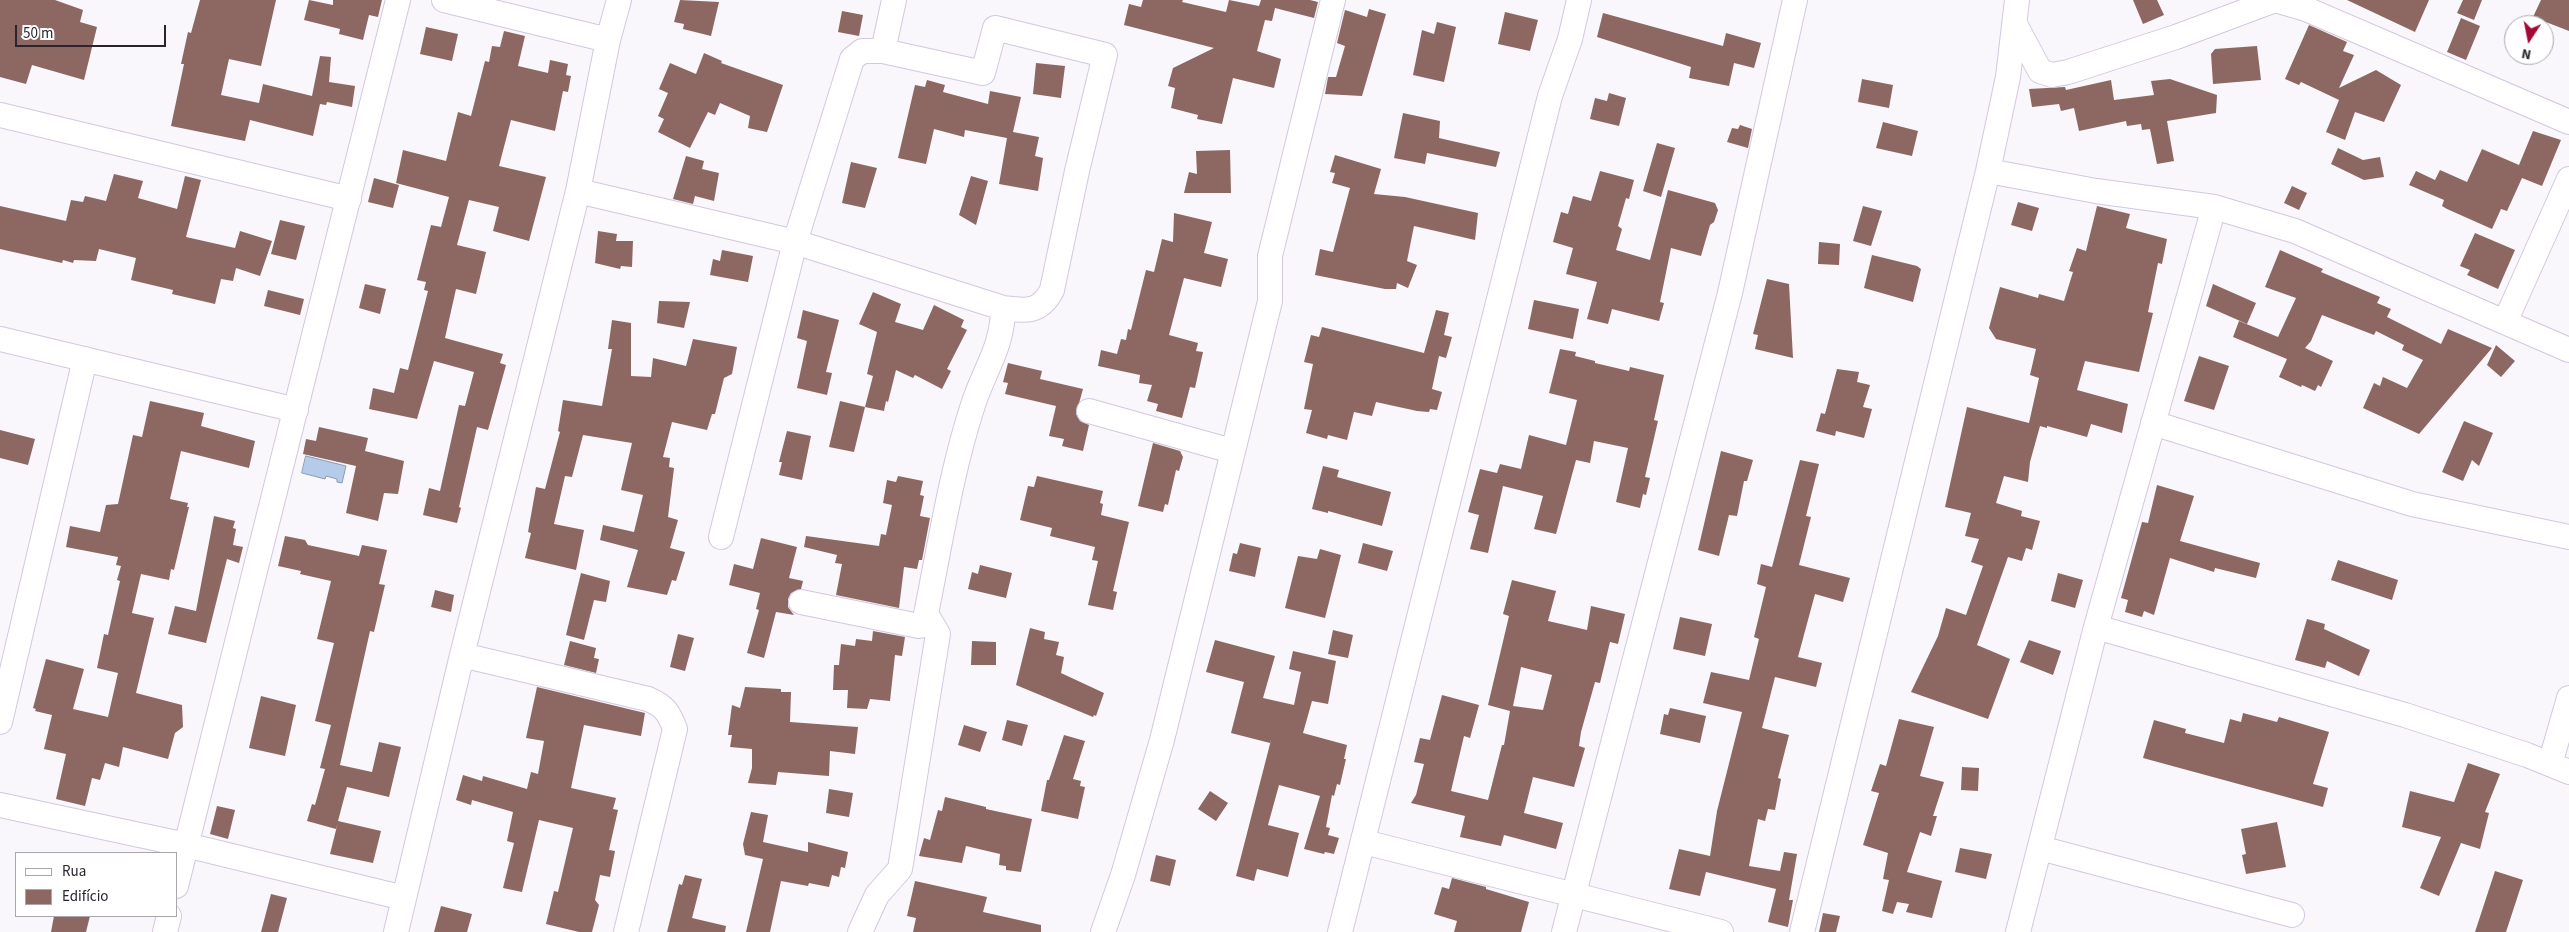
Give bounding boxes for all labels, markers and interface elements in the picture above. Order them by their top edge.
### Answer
scale bar [18,15,169,47]
north arrow [2504,15,2554,65]
text: 50 m [23,23,53,44]
text: N [2520,43,2533,64]
legend [15,852,178,917]
text: Rua [62,861,86,882]
text: Edifício [62,886,109,907]

